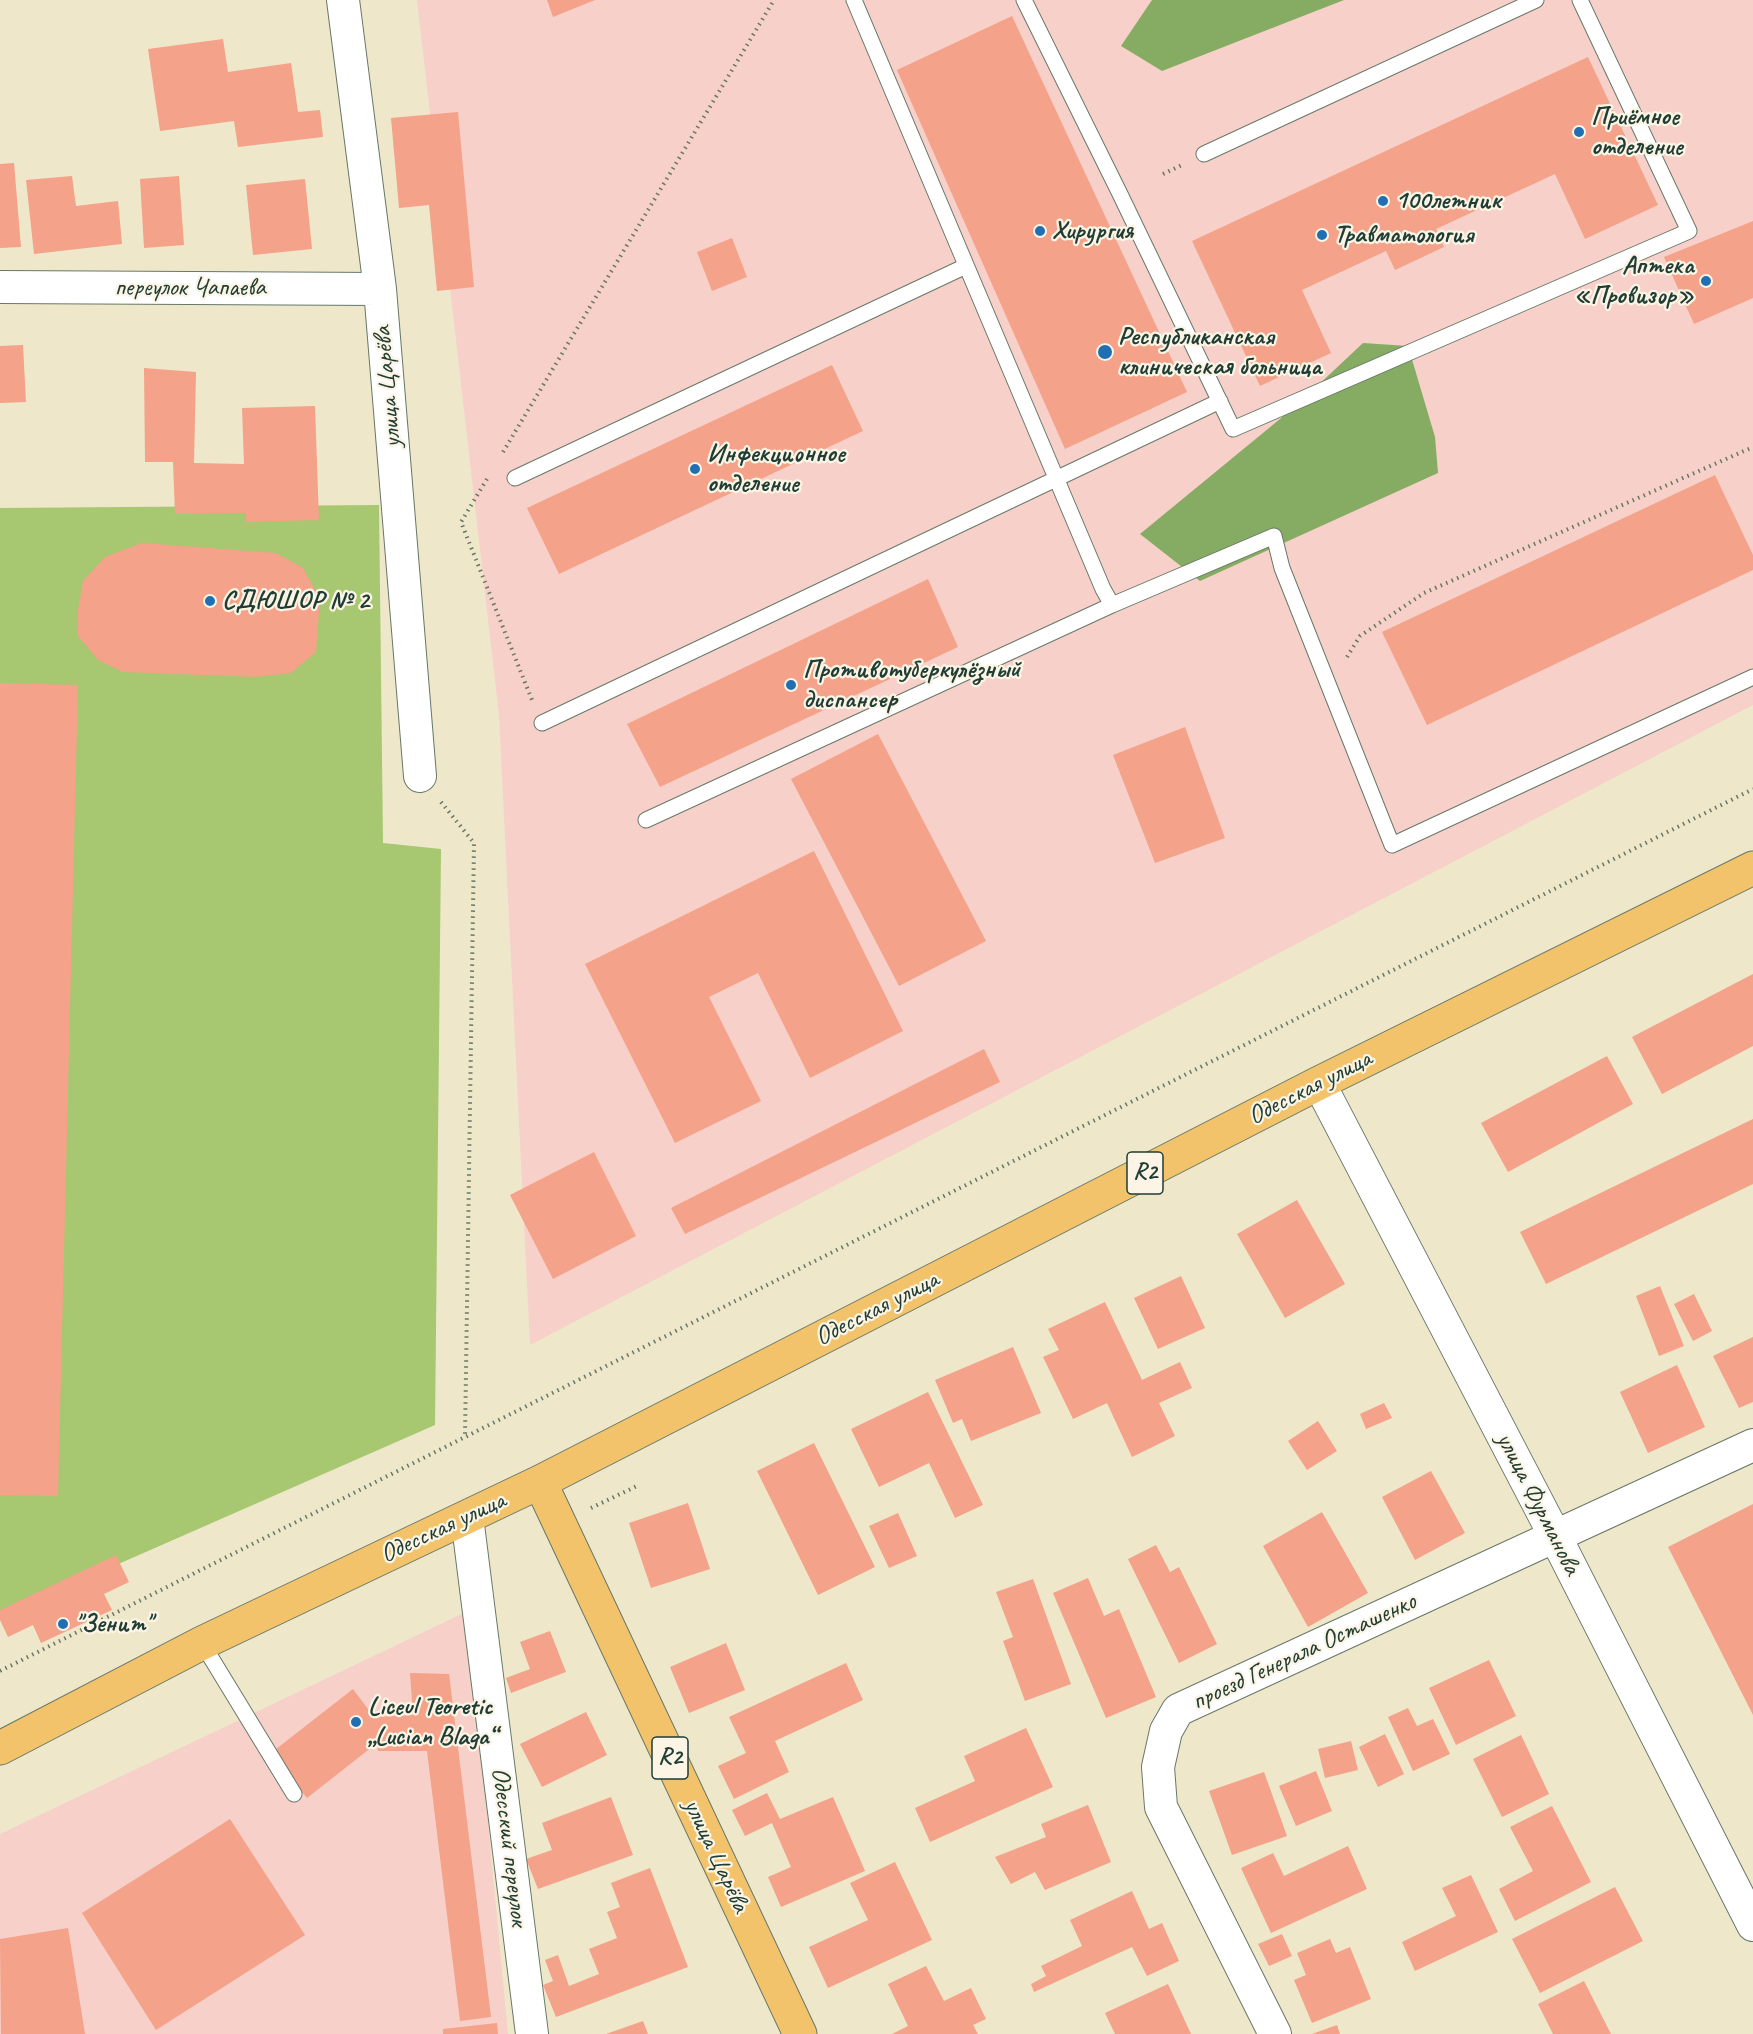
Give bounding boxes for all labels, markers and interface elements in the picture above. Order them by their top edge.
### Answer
place label: Приёмное отделение [1591,101,1683,162]
marker: Приёмное отделение [1572,125,1586,139]
place label: 100летник [1395,185,1500,217]
marker: 100летник [1376,194,1390,208]
place label: Хирургия [1052,215,1133,247]
place label: Травматология [1334,219,1474,251]
marker: Хирургия [1033,224,1047,238]
marker: Травматология [1315,228,1329,242]
place label: Аптека «Провизор» [1574,250,1694,312]
street label: переулок Чапаева [114,272,266,304]
marker: Аптека «Провизор» [1699,274,1713,288]
place label: Республиканская клиническая больница [1118,321,1322,382]
street label: улица Царёва [367,325,409,449]
marker: Республиканская клиническая больница [1096,343,1114,361]
place label: Инфекционное отделение [707,438,845,500]
marker: Инфекционное отделение [688,462,702,476]
place label: СДЮШОР № 2 [222,585,369,617]
marker: СДЮШОР № 2 [203,594,217,608]
place label: Противотуберкулёзный диспансер [803,654,1020,716]
marker: Противотуберкулёзный диспансер [784,678,798,692]
street label: Одесская улица [1243,1044,1377,1132]
road number: R2 [1127,1152,1163,1194]
street label: Одесская улица [810,1265,944,1353]
street label: улица Фурманова [1489,1427,1587,1581]
street label: Одесская улица [375,1485,511,1571]
street label: проезд Генерала Осташенко [1187,1586,1421,1718]
place label: "Зенит" [75,1608,151,1640]
marker: "Зенит" [56,1617,70,1631]
place label: Liceul Teoretic „Lucian Blaga“ [368,1691,495,1752]
marker: Liceul Teoretic „Lucian Blaga“ [349,1715,363,1729]
road number: R2 [652,1737,688,1779]
street label: Одесский переулок [484,1766,534,1928]
street label: улица Царёва [676,1794,756,1918]

